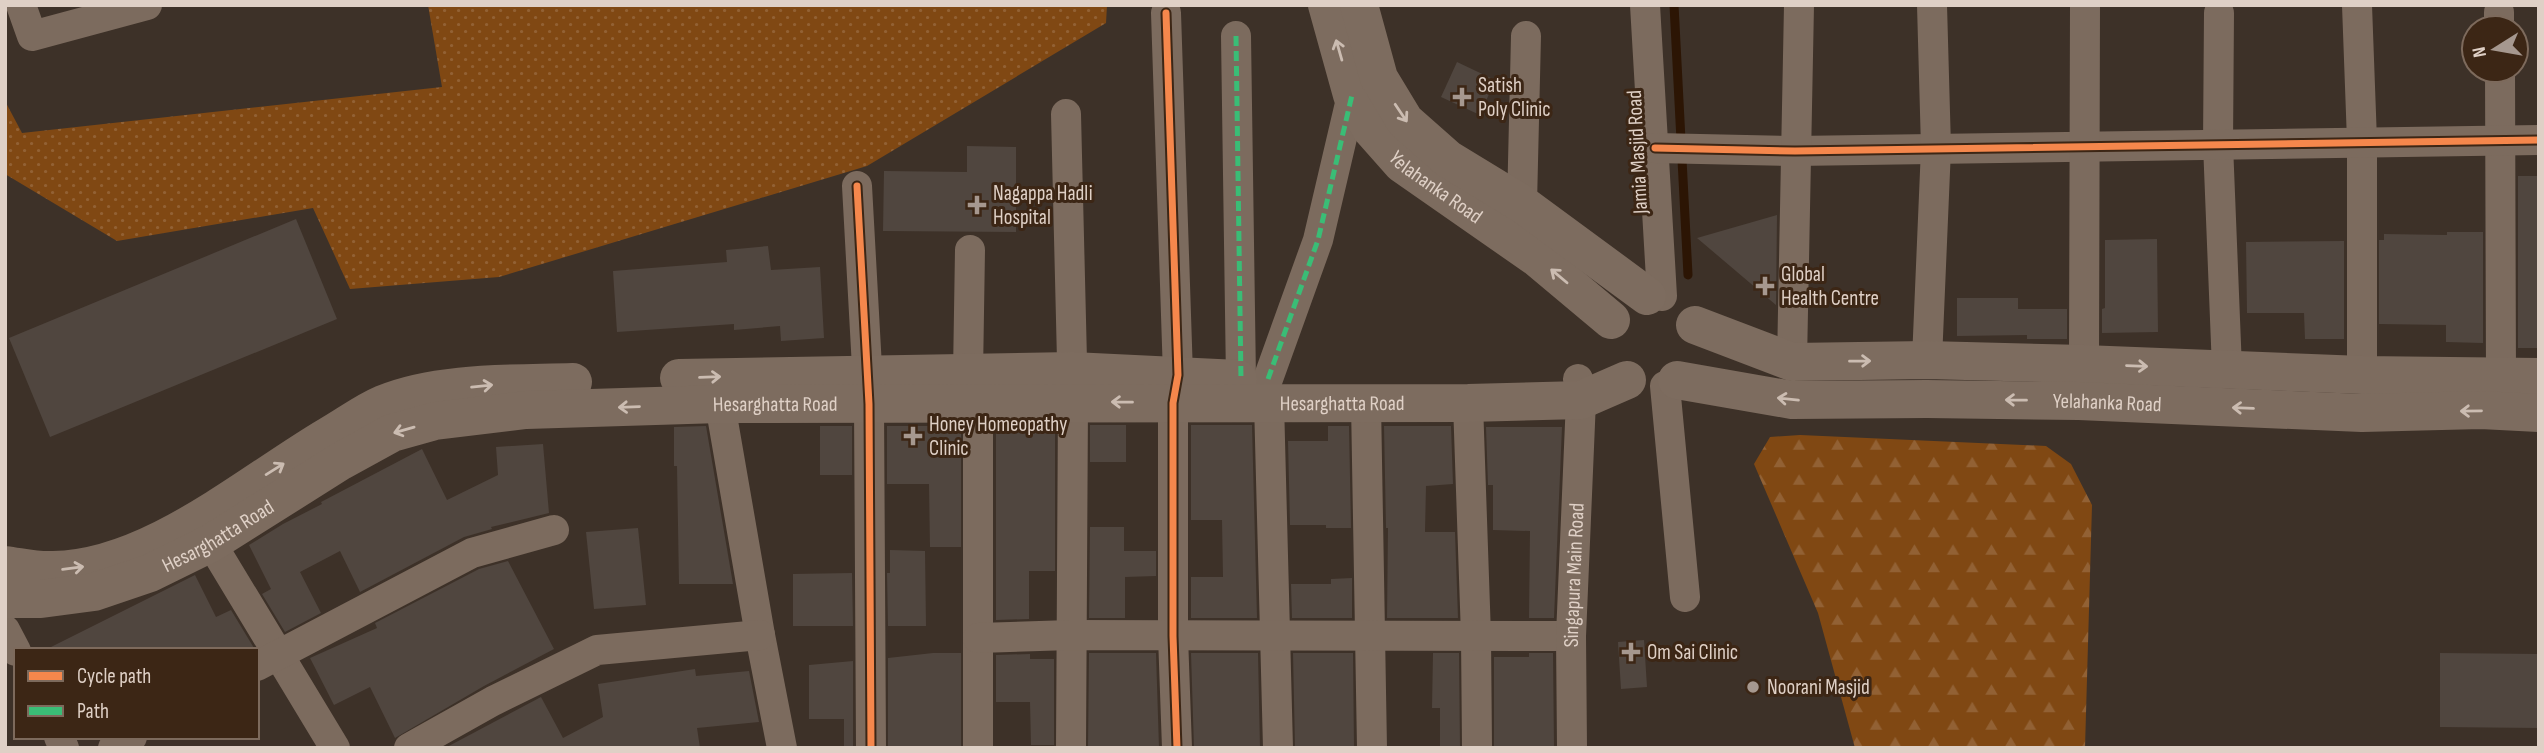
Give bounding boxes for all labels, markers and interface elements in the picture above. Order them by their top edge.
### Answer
north arrow [2460,14,2530,84]
one-way arrow [1332,39,1345,61]
text: N [2468,45,2492,59]
place label: Satish Poly Clinic [1478,73,1551,122]
marker: Satish Poly Clinic [1452,87,1472,107]
street label: Jamia Masjid Road [1622,89,1653,216]
one-way arrow [1394,103,1408,122]
street label: Yelahanka Road [1383,146,1487,229]
place label: Nagappa Hadli Hospital [993,181,1093,230]
marker: Nagappa Hadli Hospital [967,195,987,215]
place label: Global Health Centre [1781,262,1879,311]
one-way arrow [1550,269,1568,284]
marker: Global Health Centre [1755,276,1775,296]
one-way arrow [1849,354,1872,368]
one-way arrow [2125,359,2148,372]
one-way arrow [698,371,721,384]
one-way arrow [471,379,493,392]
street label: Yelahanka Road [2053,389,2162,417]
street label: Hesarghatta Road [1280,391,1405,416]
street label: Hesarghatta Road [712,392,838,417]
one-way arrow [1778,392,1800,405]
one-way arrow [2005,393,2028,407]
one-way arrow [1111,395,1134,409]
one-way arrow [618,400,641,413]
one-way arrow [2232,401,2255,414]
one-way arrow [2459,404,2482,417]
place label: Honey Homeopathy Clinic [929,412,1067,461]
one-way arrow [393,424,415,437]
marker: Honey Homeopathy Clinic [903,426,923,446]
one-way arrow [265,462,285,476]
street label: Hesarghatta Road [158,495,279,578]
street label: Singapura Main Road [1559,502,1590,647]
one-way arrow [61,561,84,574]
place label: Om Sai Clinic [1647,640,1738,665]
marker: Om Sai Clinic [1621,642,1641,662]
legend [14,648,259,739]
text: Cycle path [77,664,151,689]
place label: Noorani Masjid [1767,675,1870,700]
marker: Noorani Masjid [1745,679,1761,695]
text: Path [77,699,109,724]

